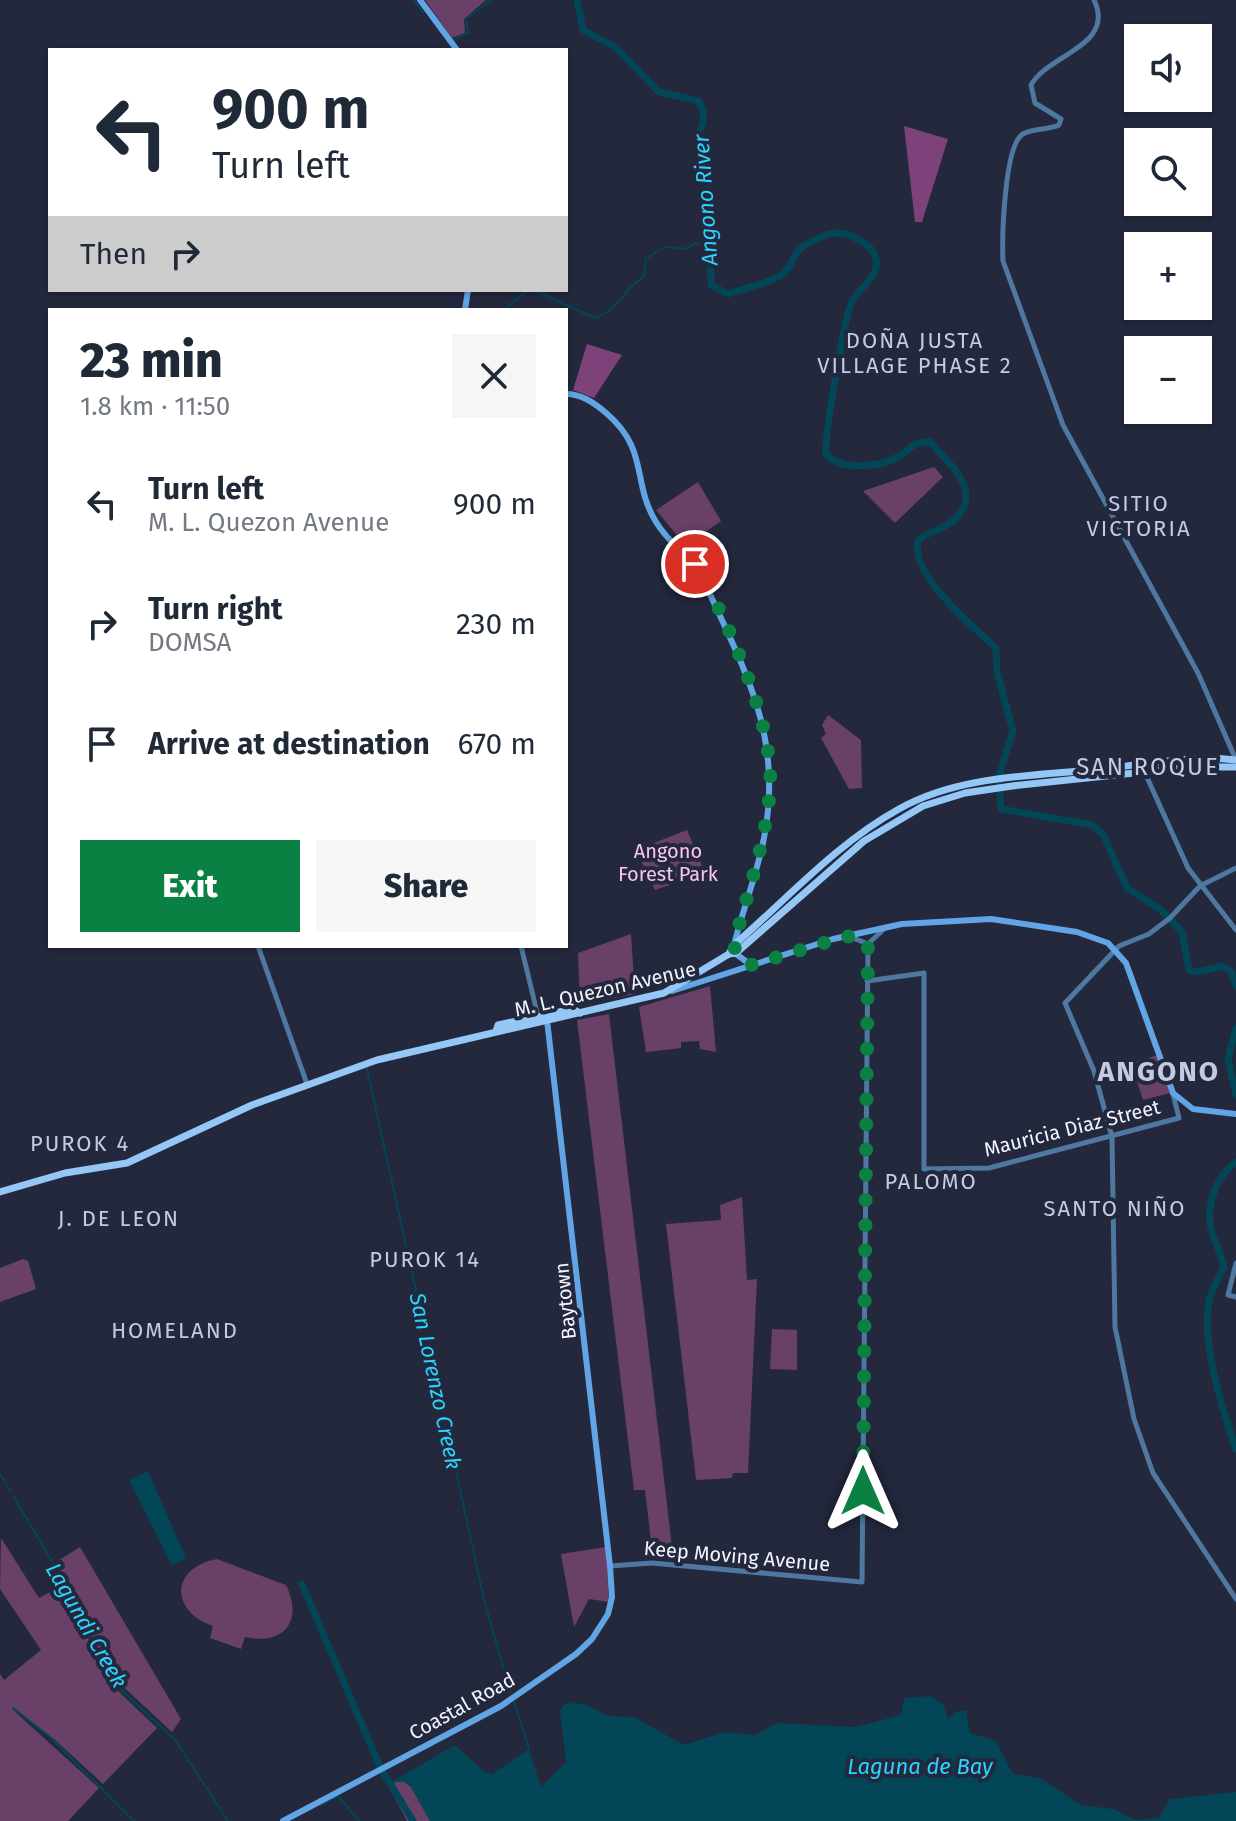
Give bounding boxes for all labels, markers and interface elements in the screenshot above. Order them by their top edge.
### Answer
map controls [1124,24,1212,424]
button: sound [1124,24,1212,112]
text: 900 m [212,76,369,143]
icon: left [80,80,184,184]
button: search [1124,128,1212,216]
water label: Angono River [687,133,724,268]
text: Turn left [212,144,350,188]
icon: right [163,232,207,276]
button: + [1124,232,1212,320]
text: Then [80,236,147,272]
district label: DOÑA JUSTA VILLAGE PHASE 2 [817,327,1013,379]
text: 23 min [80,332,223,390]
button: close [452,334,536,418]
button: − [1124,336,1212,424]
text: 1.8 km · 11:50 [80,391,230,422]
text: Turn left [148,471,264,507]
icon: left [80,482,124,526]
text: 900 m [453,486,536,522]
district label: SITIO VICTORIA [1086,490,1192,542]
text: M. L. Quezon Avenue [148,507,389,538]
pin [661,530,729,598]
icon: arrive [673,542,717,586]
text: Turn right [148,591,283,627]
icon: right [80,602,124,646]
text: 230 m [456,606,536,642]
text: DOMSA [148,627,231,658]
icon: arrive [80,722,124,766]
text: Arrive at destination [148,726,430,762]
text: 670 m [457,726,536,762]
district label: SAN ROQUE [1076,753,1220,781]
park label: Angono Forest Park [618,839,719,886]
button: Exit [80,840,300,932]
button: Share [316,840,536,932]
street label: M. L. Quezon Avenue [512,956,698,1022]
district label: ANGONO [1097,1055,1220,1088]
street label: Mauricia Diaz Street [982,1094,1163,1161]
district label: PUROK 4 [30,1130,130,1157]
district label: PALOMO [884,1168,978,1195]
district label: SANTO NIÑO [1044,1195,1186,1222]
district label: J. DE LEON [58,1205,180,1232]
district label: PUROK 14 [369,1246,481,1273]
street label: Baytown [549,1261,581,1341]
water label: San Lorenzo Creek [403,1289,467,1472]
district label: HOMELAND [111,1317,239,1344]
position arrow [821,1449,905,1533]
street label: Keep Moving Avenue [643,1536,831,1576]
water label: Lagundi Creek [40,1558,133,1693]
street label: Coastal Road [405,1667,519,1745]
water label: Laguna de Bay [847,1753,994,1780]

